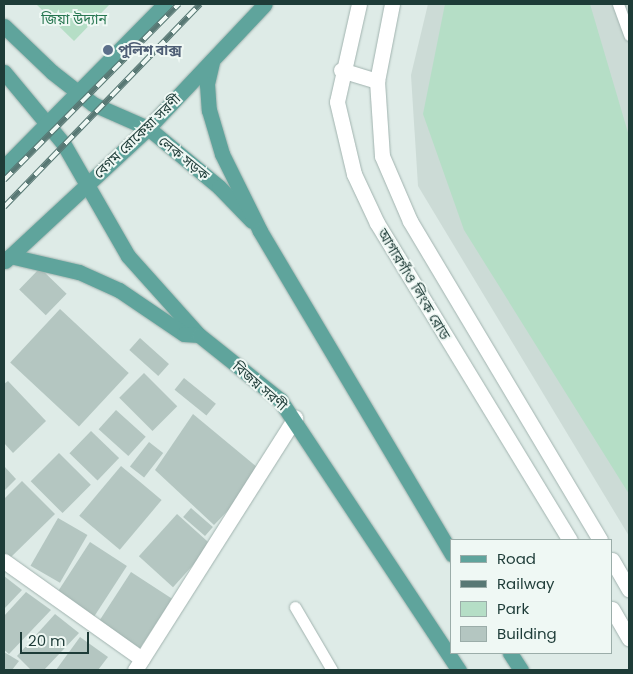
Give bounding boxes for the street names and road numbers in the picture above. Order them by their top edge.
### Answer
street label: বেগম রোকেয়া সরণী [90,90,184,182]
street label: লেক সড়ক [155,132,213,184]
street label: আগারগাঁও লিংক রোড [374,226,454,342]
street label: বিজয় সরণী [230,358,290,414]

